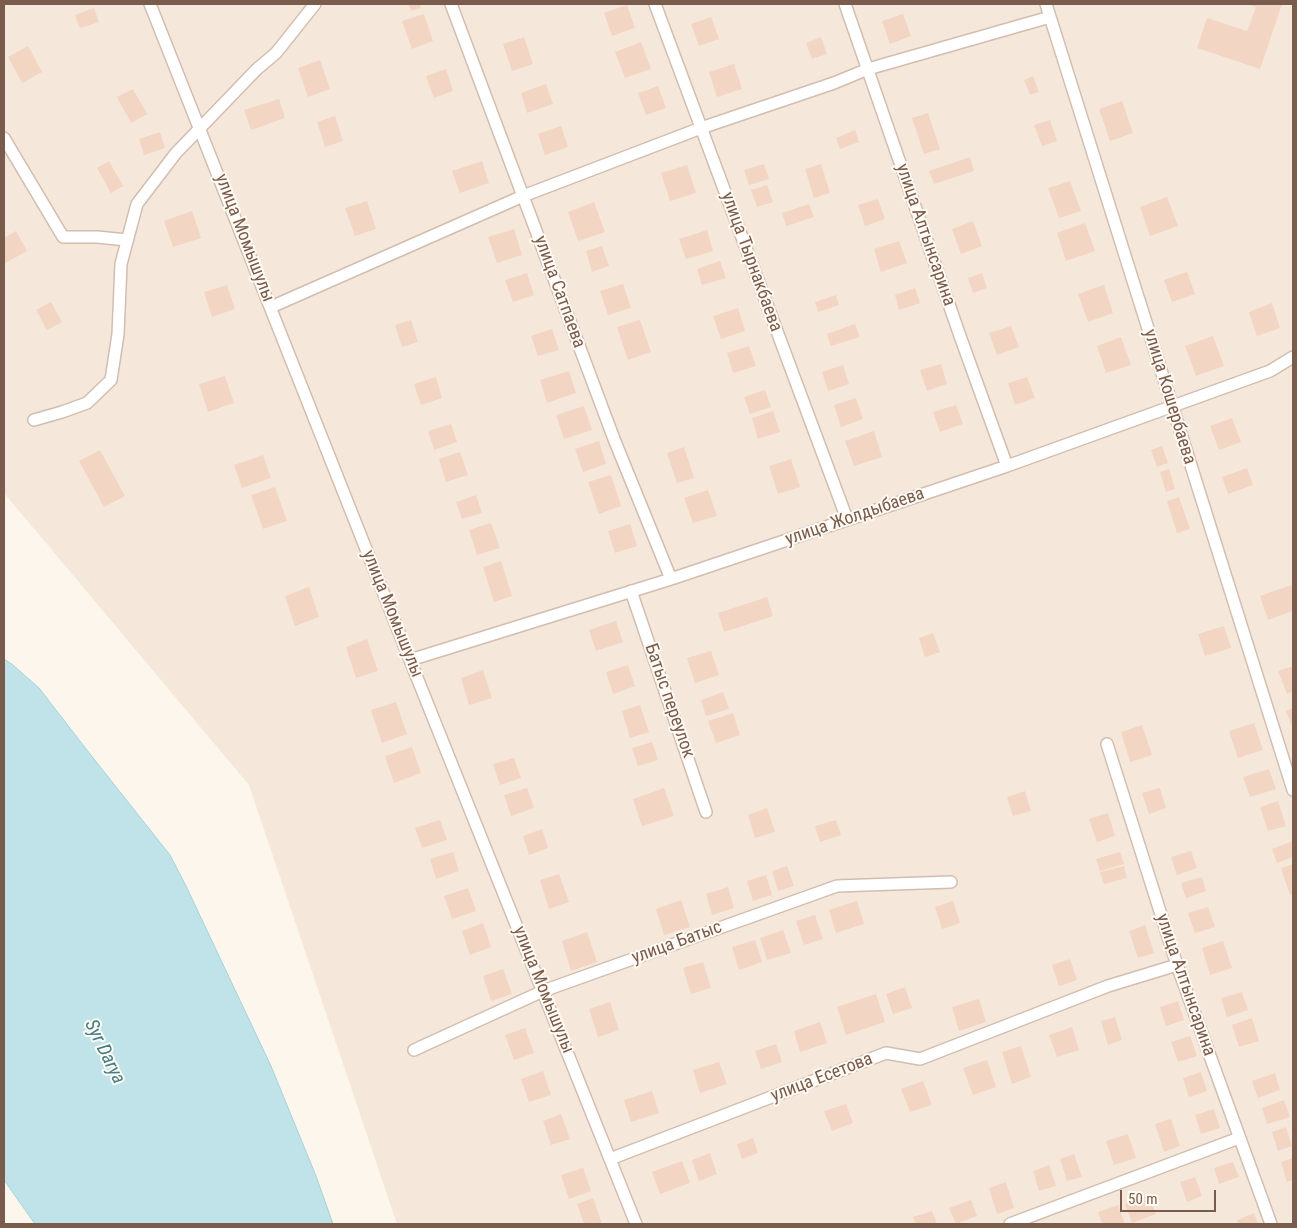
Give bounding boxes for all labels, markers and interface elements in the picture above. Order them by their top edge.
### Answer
street label: улица Алтынсарина [890,161,960,309]
street label: улица Момышулы [210,171,278,305]
street label: улица Тырнакбаева [716,189,786,335]
street label: улица Сатпаева [529,233,589,351]
street label: улица Кошербаева [1138,327,1200,467]
street label: улица Жолдыбаева [783,483,927,551]
street label: улица Момышулы [357,547,427,681]
street label: Батыс переулок [639,641,699,761]
street label: улица Алтынсарина [1150,911,1220,1059]
street label: улица Батыс [629,917,725,969]
street label: улица Момышулы [508,923,578,1057]
water label: Syr Darya [79,1016,129,1088]
street label: улица Есетова [768,1049,876,1107]
scale bar [1122,1180,1218,1212]
text: 50 m [1128,1190,1158,1208]

